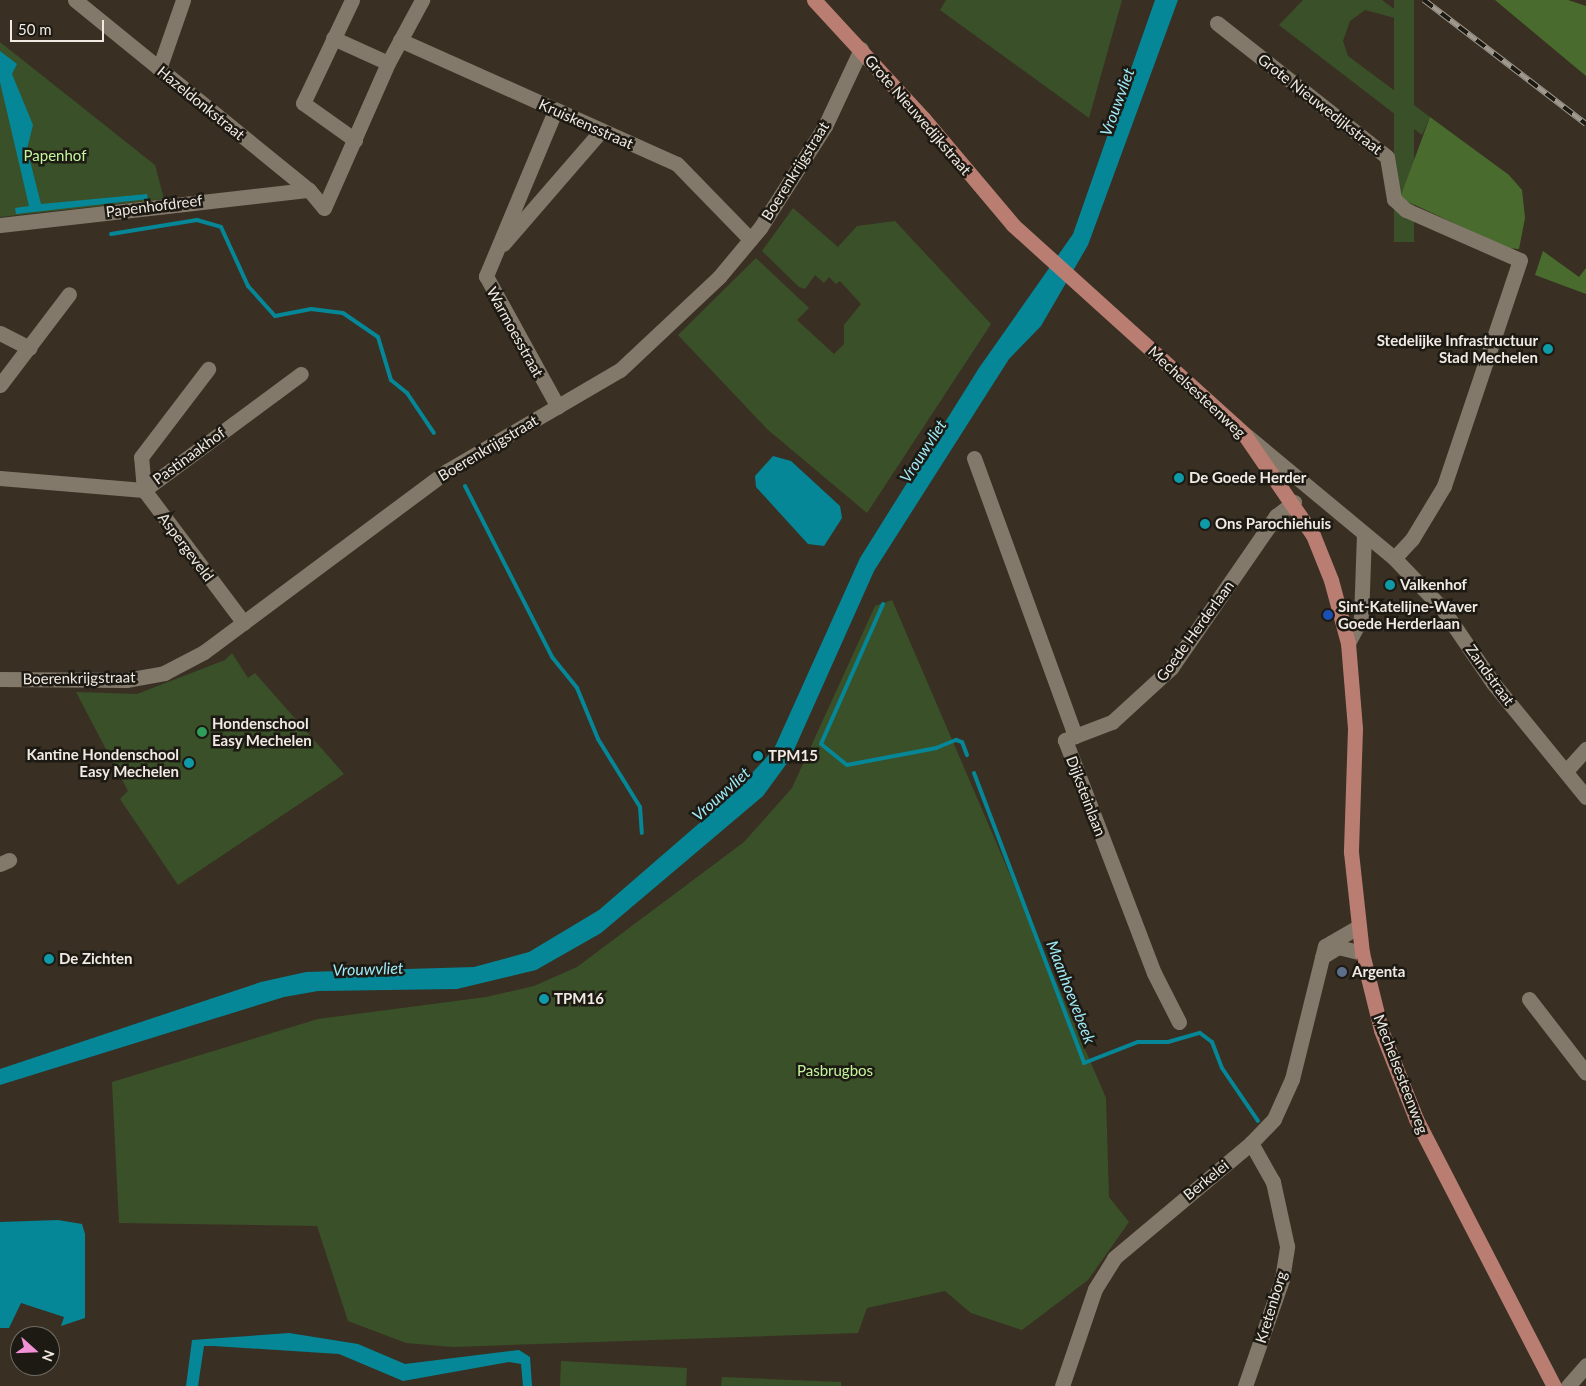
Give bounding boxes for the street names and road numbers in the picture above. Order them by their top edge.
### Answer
street label: Grote Nieuwedijkstraat [1254,50,1386,158]
street label: Grote Nieuwedijkstraat [861,51,975,179]
street label: Hazeldonkstraat [154,62,248,144]
street label: Kruiskensstraat [536,95,636,153]
street label: Boerenkrijgstraat [757,118,833,224]
street label: Papenhofdreef [105,191,203,221]
street label: Warmoesstraat [483,284,547,380]
street label: Mechelsesteenweg [1145,342,1249,442]
street label: Boerenkrijgstraat [435,411,541,485]
street label: Pastinaakhof [149,424,229,488]
street label: Aspergeveld [154,509,218,585]
street label: Goede Herderlaan [1152,577,1238,685]
street label: Zandstraat [1462,641,1518,709]
street label: Boerenkrijgstraat [22,668,136,688]
street label: Dijksteinlaan [1062,753,1110,839]
street label: Mechelsesteenweg [1370,1012,1432,1136]
street label: Berkelei [1180,1156,1232,1204]
street label: Kretenborg [1251,1269,1291,1345]

